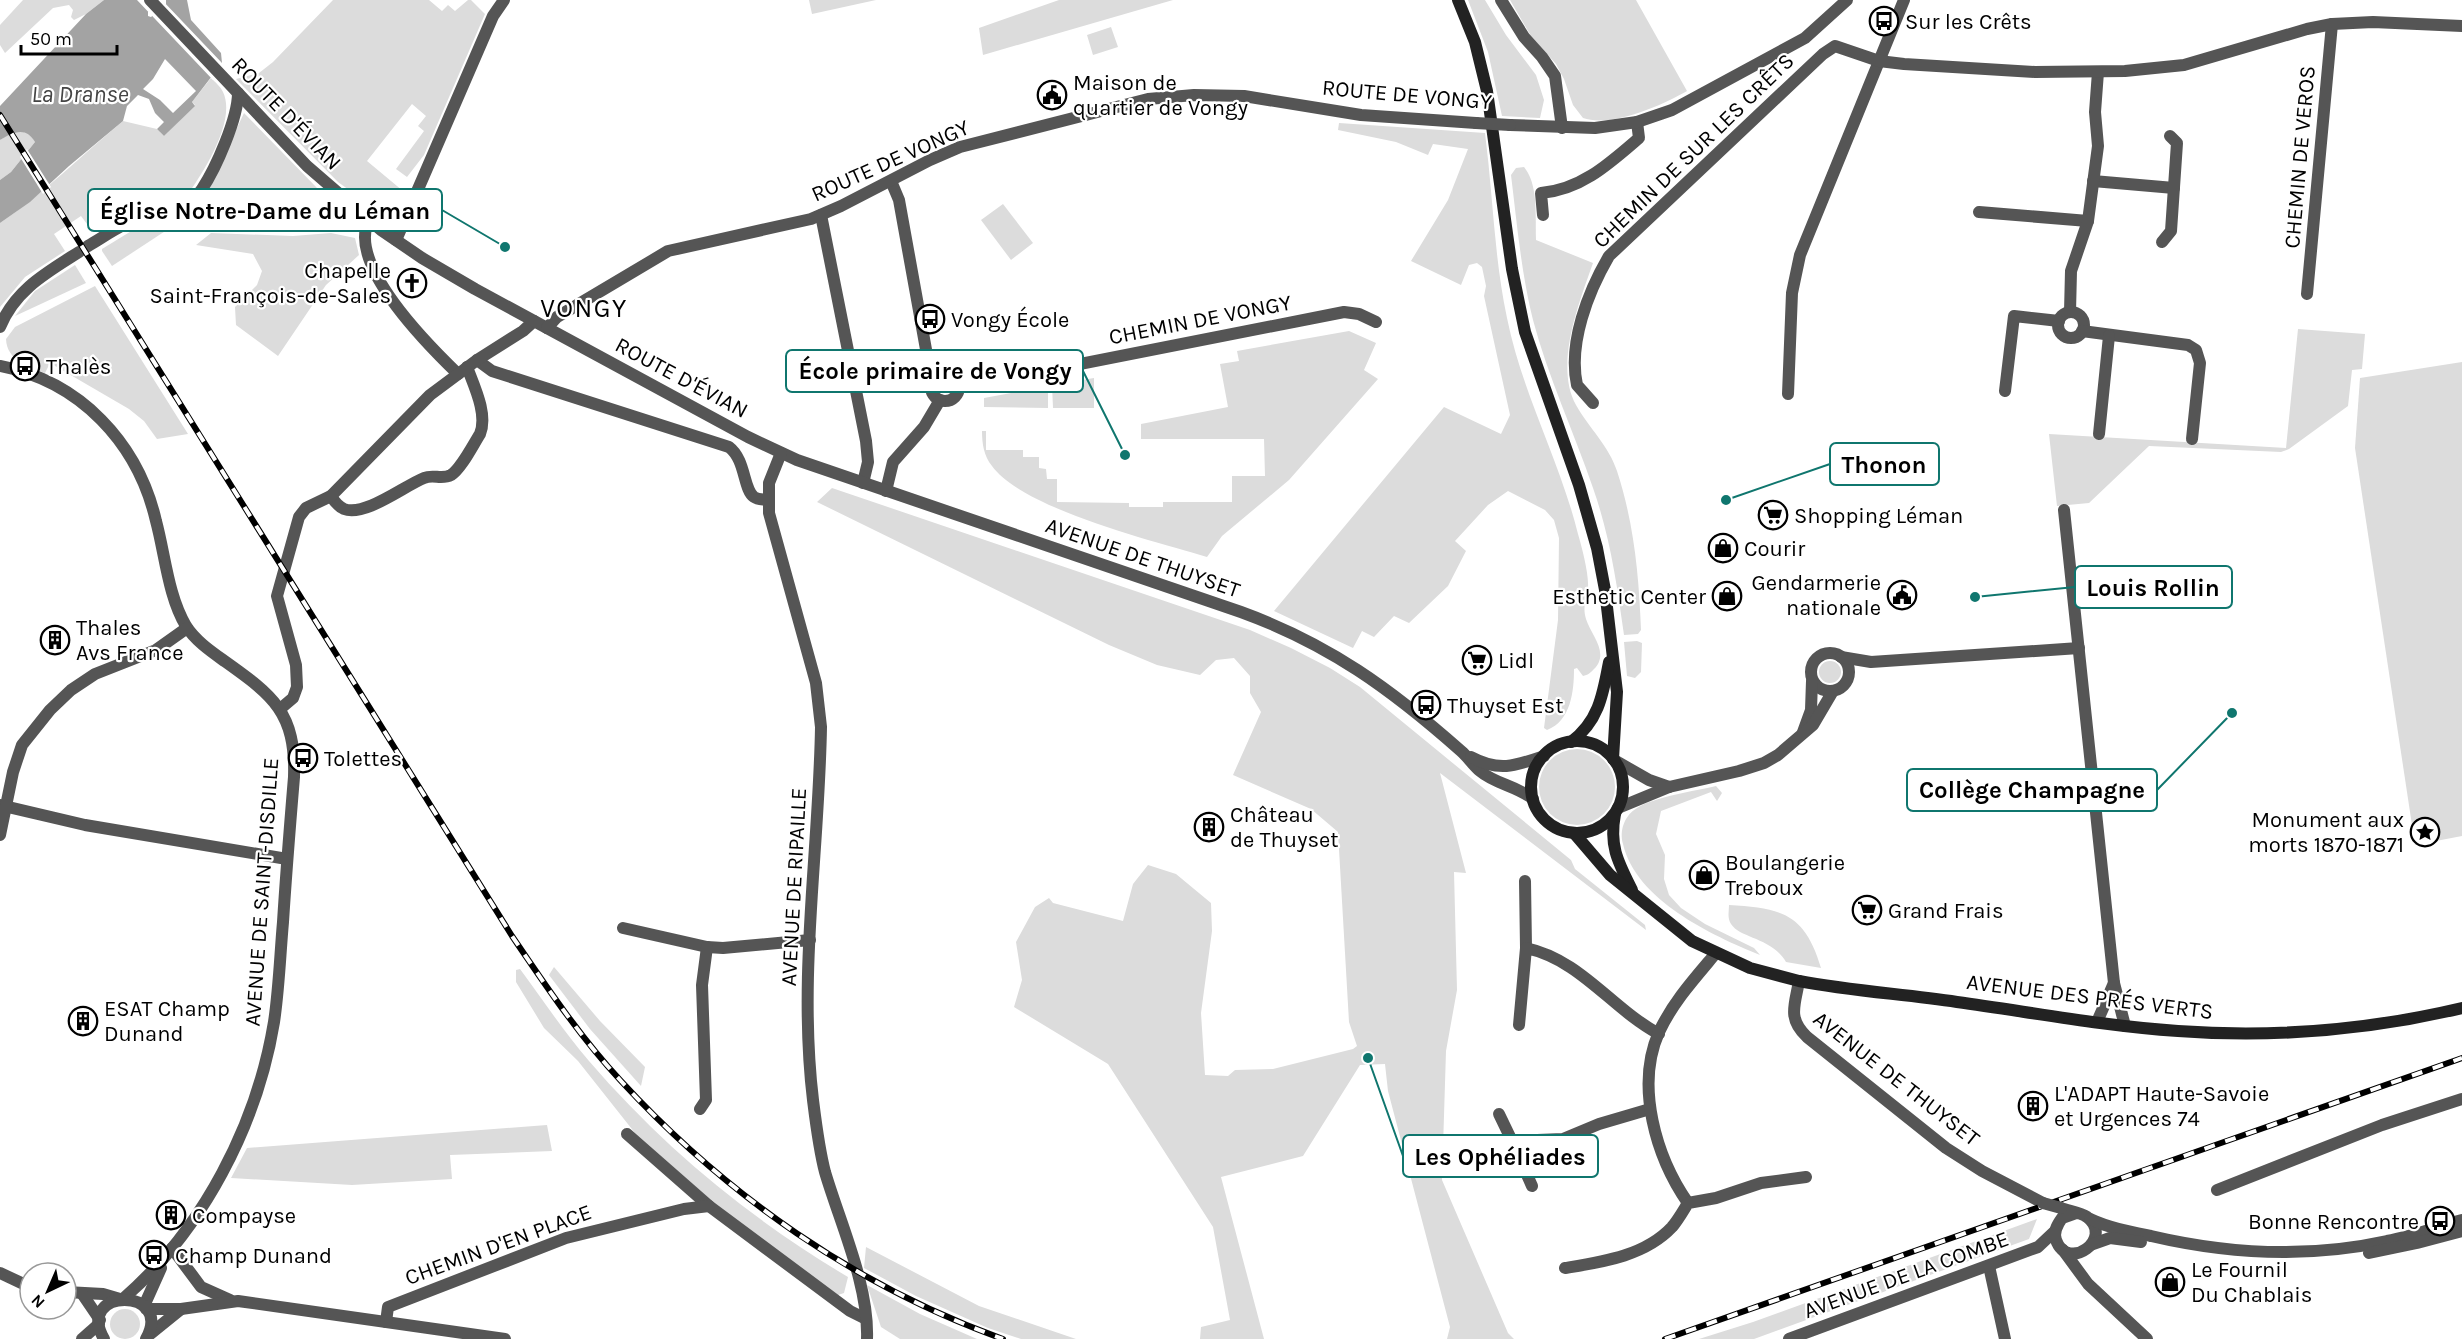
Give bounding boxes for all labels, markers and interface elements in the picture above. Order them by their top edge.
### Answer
bus stop icon: Sur les Crêts [1868,5,1900,37]
place label: Sur les Crêts [1905,9,2032,35]
scale bar [21,18,117,56]
text: 50 m [30,28,72,50]
street label: CHEMIN DE SUR LES CRÊTS [1588,48,1799,253]
street label: ROUTE D'ÉVIAN [226,51,347,176]
street label: CHEMIN DE VEROS [2279,65,2321,250]
place label: Maison de quartier de Vongy [1073,70,1248,121]
street label: ROUTE DE VONGY [1321,75,1493,115]
public building icon: Maison de quartier de Vongy [1036,79,1068,111]
water label: La Dranse [31,80,129,108]
street label: ROUTE DE VONGY [807,114,974,207]
callout: Église Notre-Dame du Léman [88,189,442,231]
text: Église Notre-Dame du Léman [100,195,430,225]
place label: Chapelle Saint-François-de-Sales [149,258,391,309]
church icon: Chapelle Saint-François-de-Sales [396,267,428,299]
street label: CHEMIN DE VONGY [1107,290,1294,350]
district label: VONGY [540,293,628,324]
bus stop icon: Vongy École [914,303,946,335]
place label: Vongy École [951,306,1069,333]
street label: ROUTE D'ÉVIAN [611,331,753,424]
bus stop icon: Thalès [9,350,41,382]
callout: École primaire de Vongy [786,350,1083,392]
place label: Thalès [46,354,111,380]
text: École primaire de Vongy [798,355,1072,385]
callout: Thonon [1830,443,1939,485]
text: Thonon [1842,451,1926,479]
supermarket icon: Shopping Léman [1757,499,1789,531]
place label: Shopping Léman [1794,503,1963,529]
street label: AVENUE DE THUYSET [1042,512,1243,603]
shop icon: Courir [1707,532,1739,564]
place label: Courir [1744,536,1805,562]
callout: Louis Rollin [2075,566,2232,608]
place label: Gendarmerie nationale [1751,570,1881,621]
text: Louis Rollin [2086,574,2220,602]
public building icon: Gendarmerie nationale [1886,579,1918,611]
shop icon: Esthetic Center [1711,580,1743,612]
place label: Esthetic Center [1552,584,1706,610]
place label: Thales Avs France [76,615,184,666]
building icon: Thales Avs France [39,624,71,656]
supermarket icon: Lidl [1461,644,1493,676]
place label: Lidl [1498,648,1534,674]
bus stop icon: Thuyset Est [1410,689,1442,721]
place label: Thuyset Est [1447,693,1563,719]
bus stop icon: Tolettes [287,742,319,774]
place label: Tolettes [324,746,402,772]
street label: AVENUE DE SAINT-DISDILLE [240,757,284,1027]
callout: Collège Champagne [1907,769,2157,811]
text: Collège Champagne [1919,776,2145,804]
street label: AVENUE DE RIPAILLE [776,787,812,987]
place label: Château de Thuyset [1230,802,1339,853]
place label: Monument aux morts 1870-1871 [2248,807,2404,858]
building icon: Château de Thuyset [1193,811,1225,843]
place icon: Monument aux morts 1870-1871 [2409,816,2441,848]
place label: Boulangerie Treboux [1725,850,1845,901]
shop icon: Boulangerie Treboux [1688,859,1720,891]
supermarket icon: Grand Frais [1851,894,1883,926]
place label: Grand Frais [1888,898,2003,924]
street label: AVENUE DES PRÉS VERTS [1965,968,2215,1025]
place label: ESAT Champ Dunand [104,996,230,1047]
building icon: ESAT Champ Dunand [67,1005,99,1037]
street label: AVENUE DE THUYSET [1808,1006,1985,1152]
place label: L'ADAPT Haute-Savoie et Urgences 74 [2054,1081,2269,1132]
building icon: L'ADAPT Haute-Savoie et Urgences 74 [2017,1090,2049,1122]
callout: Les Ophéliades [1403,1135,1598,1177]
text: Les Ophéliades [1414,1143,1586,1171]
building icon: Compayse [155,1199,187,1231]
street label: CHEMIN D'EN PLACE [401,1199,595,1291]
place label: Compayse [192,1203,296,1229]
bus stop icon: Bonne Rencontre [2424,1205,2456,1237]
place label: Bonne Rencontre [2248,1209,2419,1235]
street label: AVENUE DE LA COMBE [1800,1226,2012,1324]
bus stop icon: Champ Dunand [138,1239,170,1271]
place label: Champ Dunand [175,1243,332,1269]
place label: Le Fournil Du Chablais [2191,1257,2312,1308]
north arrow [18,1261,78,1321]
shop icon: Le Fournil Du Chablais [2154,1266,2186,1298]
text: N [27,1291,49,1312]

